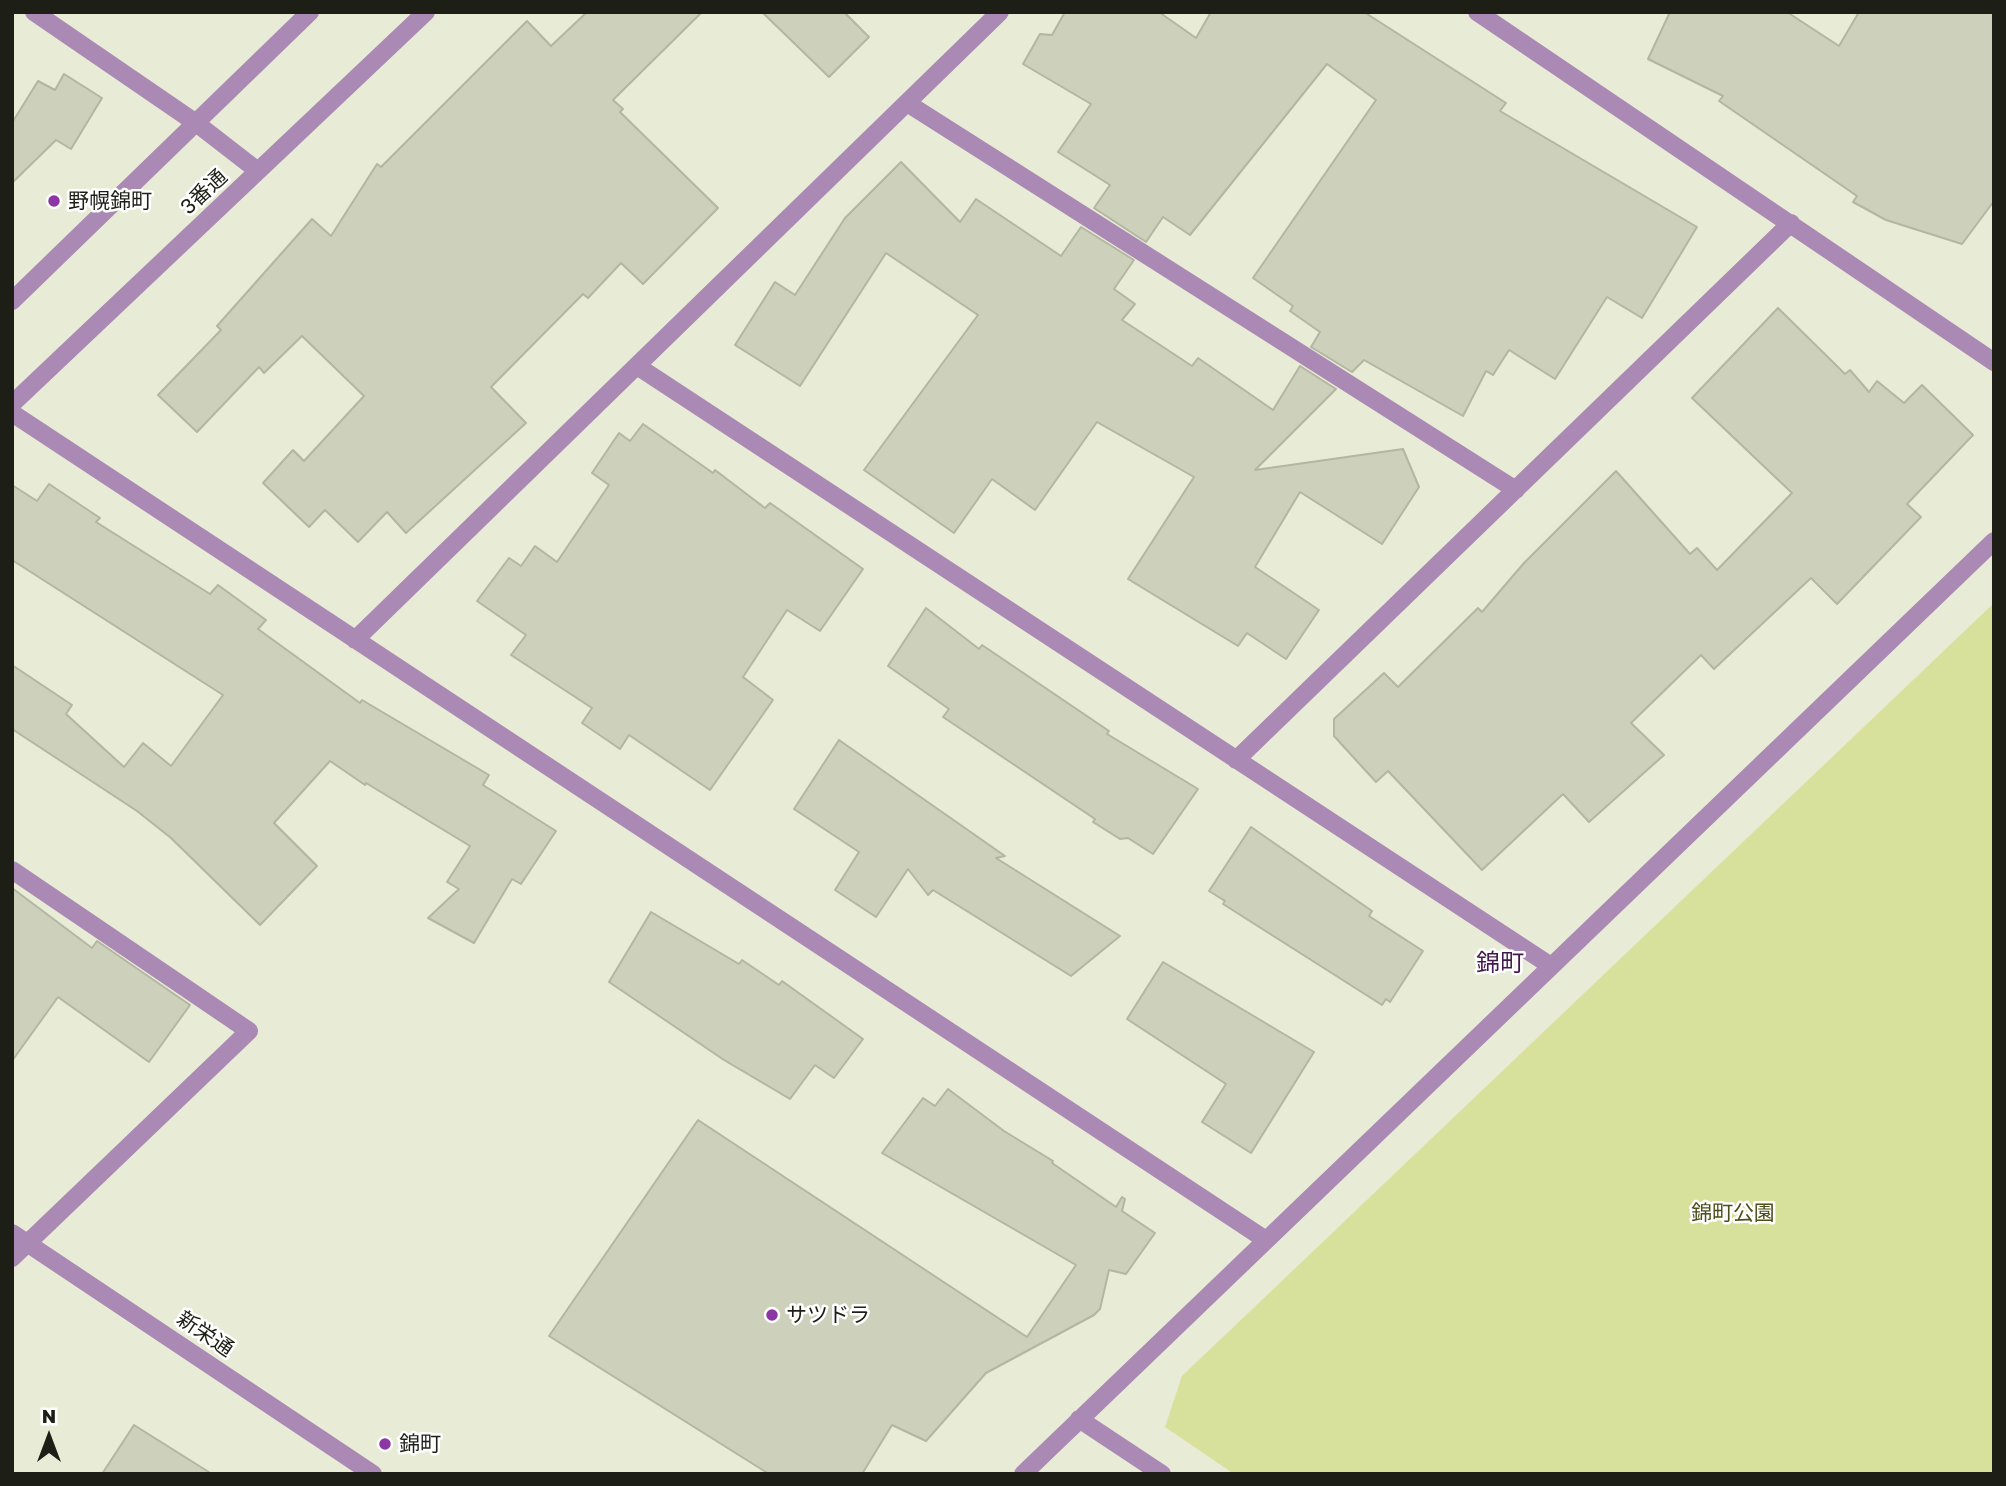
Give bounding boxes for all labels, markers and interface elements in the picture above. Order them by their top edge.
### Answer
street label: 3番通 [176,164,232,220]
place label: 野幌錦町 [68,188,152,214]
marker: 野幌錦町 [46,193,62,209]
district label: 錦町 [1476,949,1524,977]
park label: 錦町公園 [1691,1200,1775,1226]
place label: サツドラ [786,1302,870,1328]
street label: 新栄通 [172,1306,238,1362]
marker: サツドラ [764,1307,780,1323]
north arrow [14,1402,84,1472]
text: N [42,1404,56,1427]
place label: 錦町 [399,1431,441,1457]
marker: 錦町 [377,1436,393,1452]

